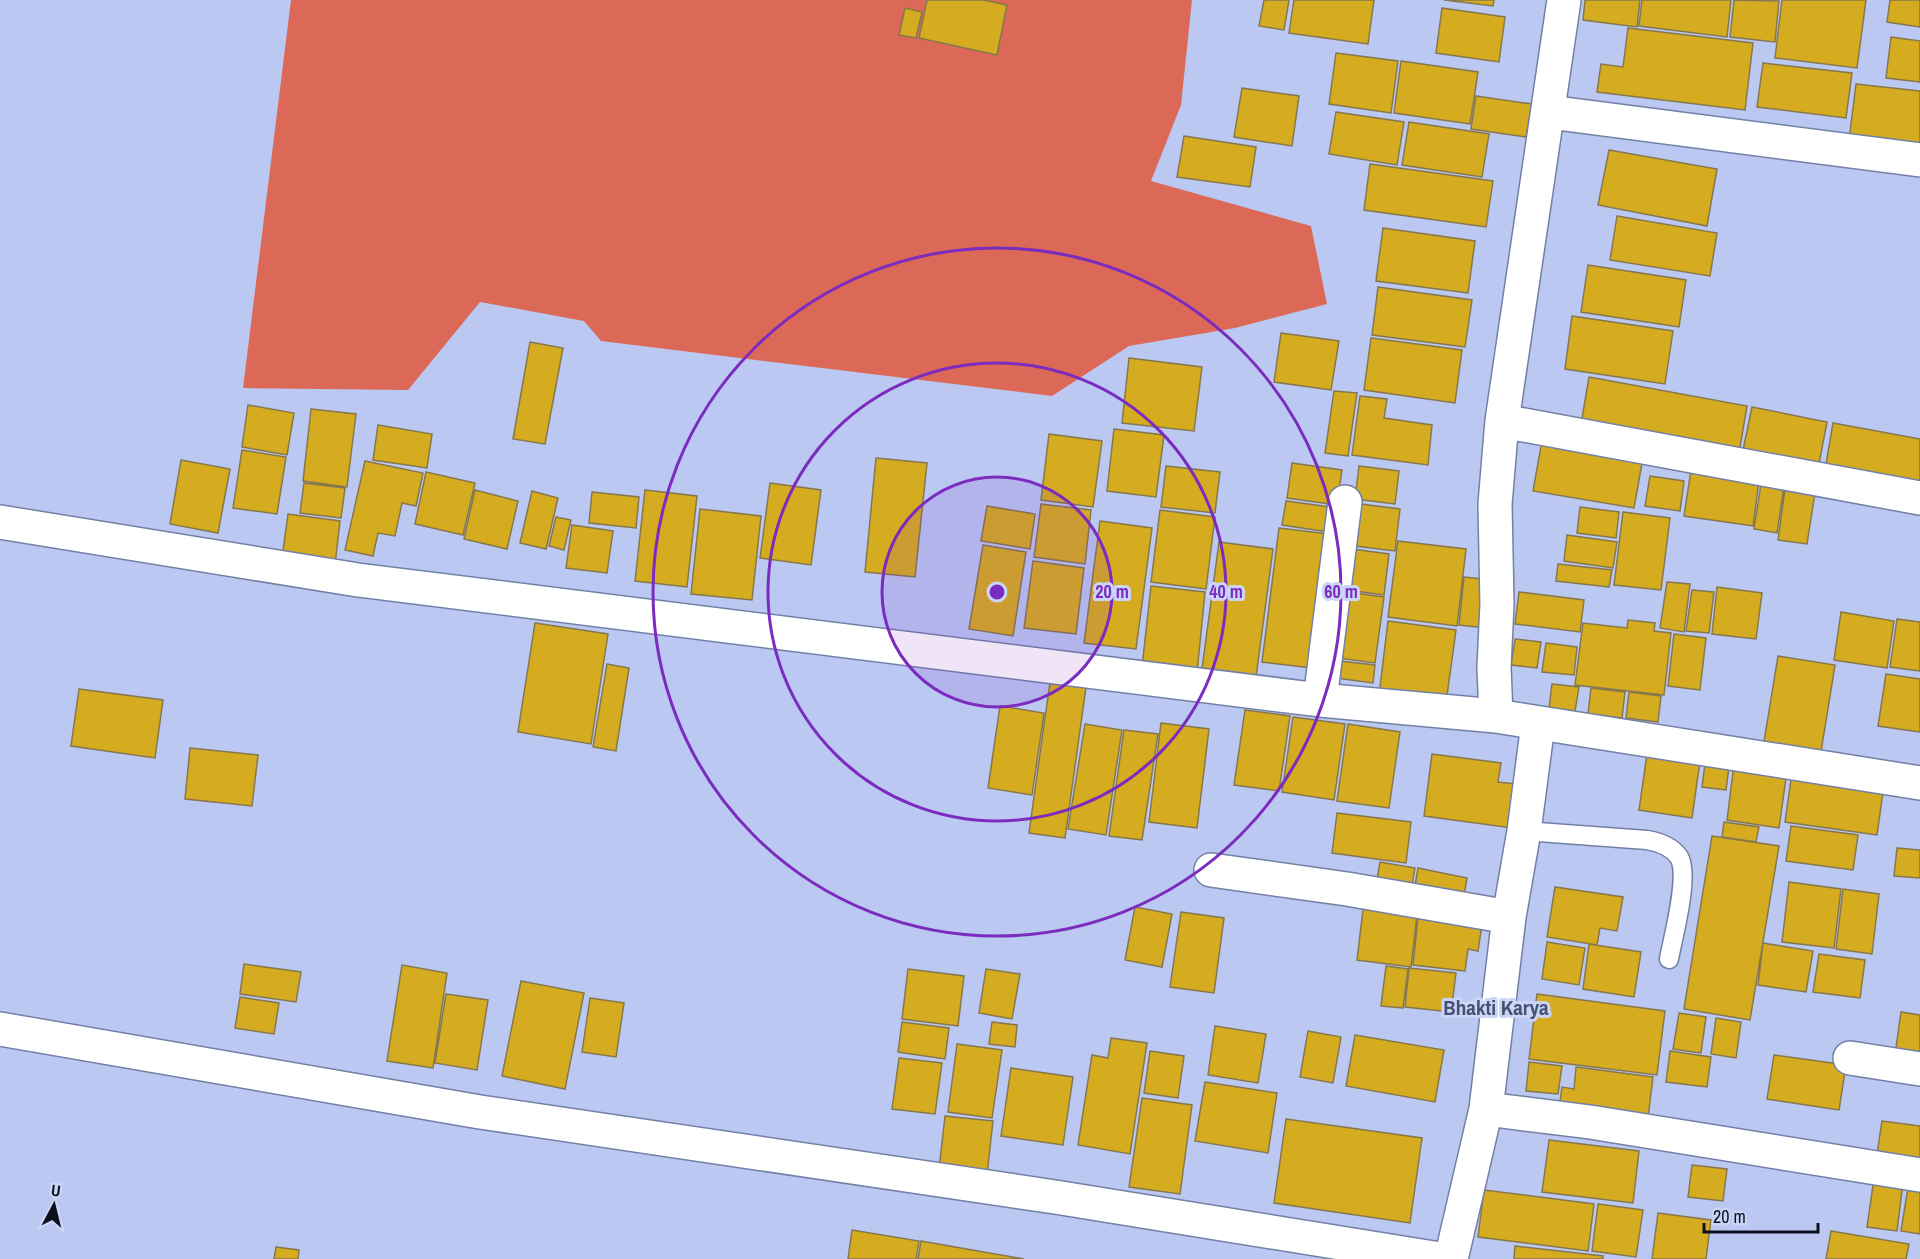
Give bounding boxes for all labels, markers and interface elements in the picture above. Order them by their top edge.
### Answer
text: 20 m [1095,579,1129,604]
text: 40 m [1209,579,1243,604]
text: 60 m [1324,579,1358,604]
centre of rings [987,582,1007,602]
district label: Bhakti Karya [1443,993,1549,1022]
north arrow [24,1175,84,1235]
text: U [50,1179,62,1202]
scale bar [1704,1196,1818,1234]
text: 20 m [1713,1204,1746,1229]

